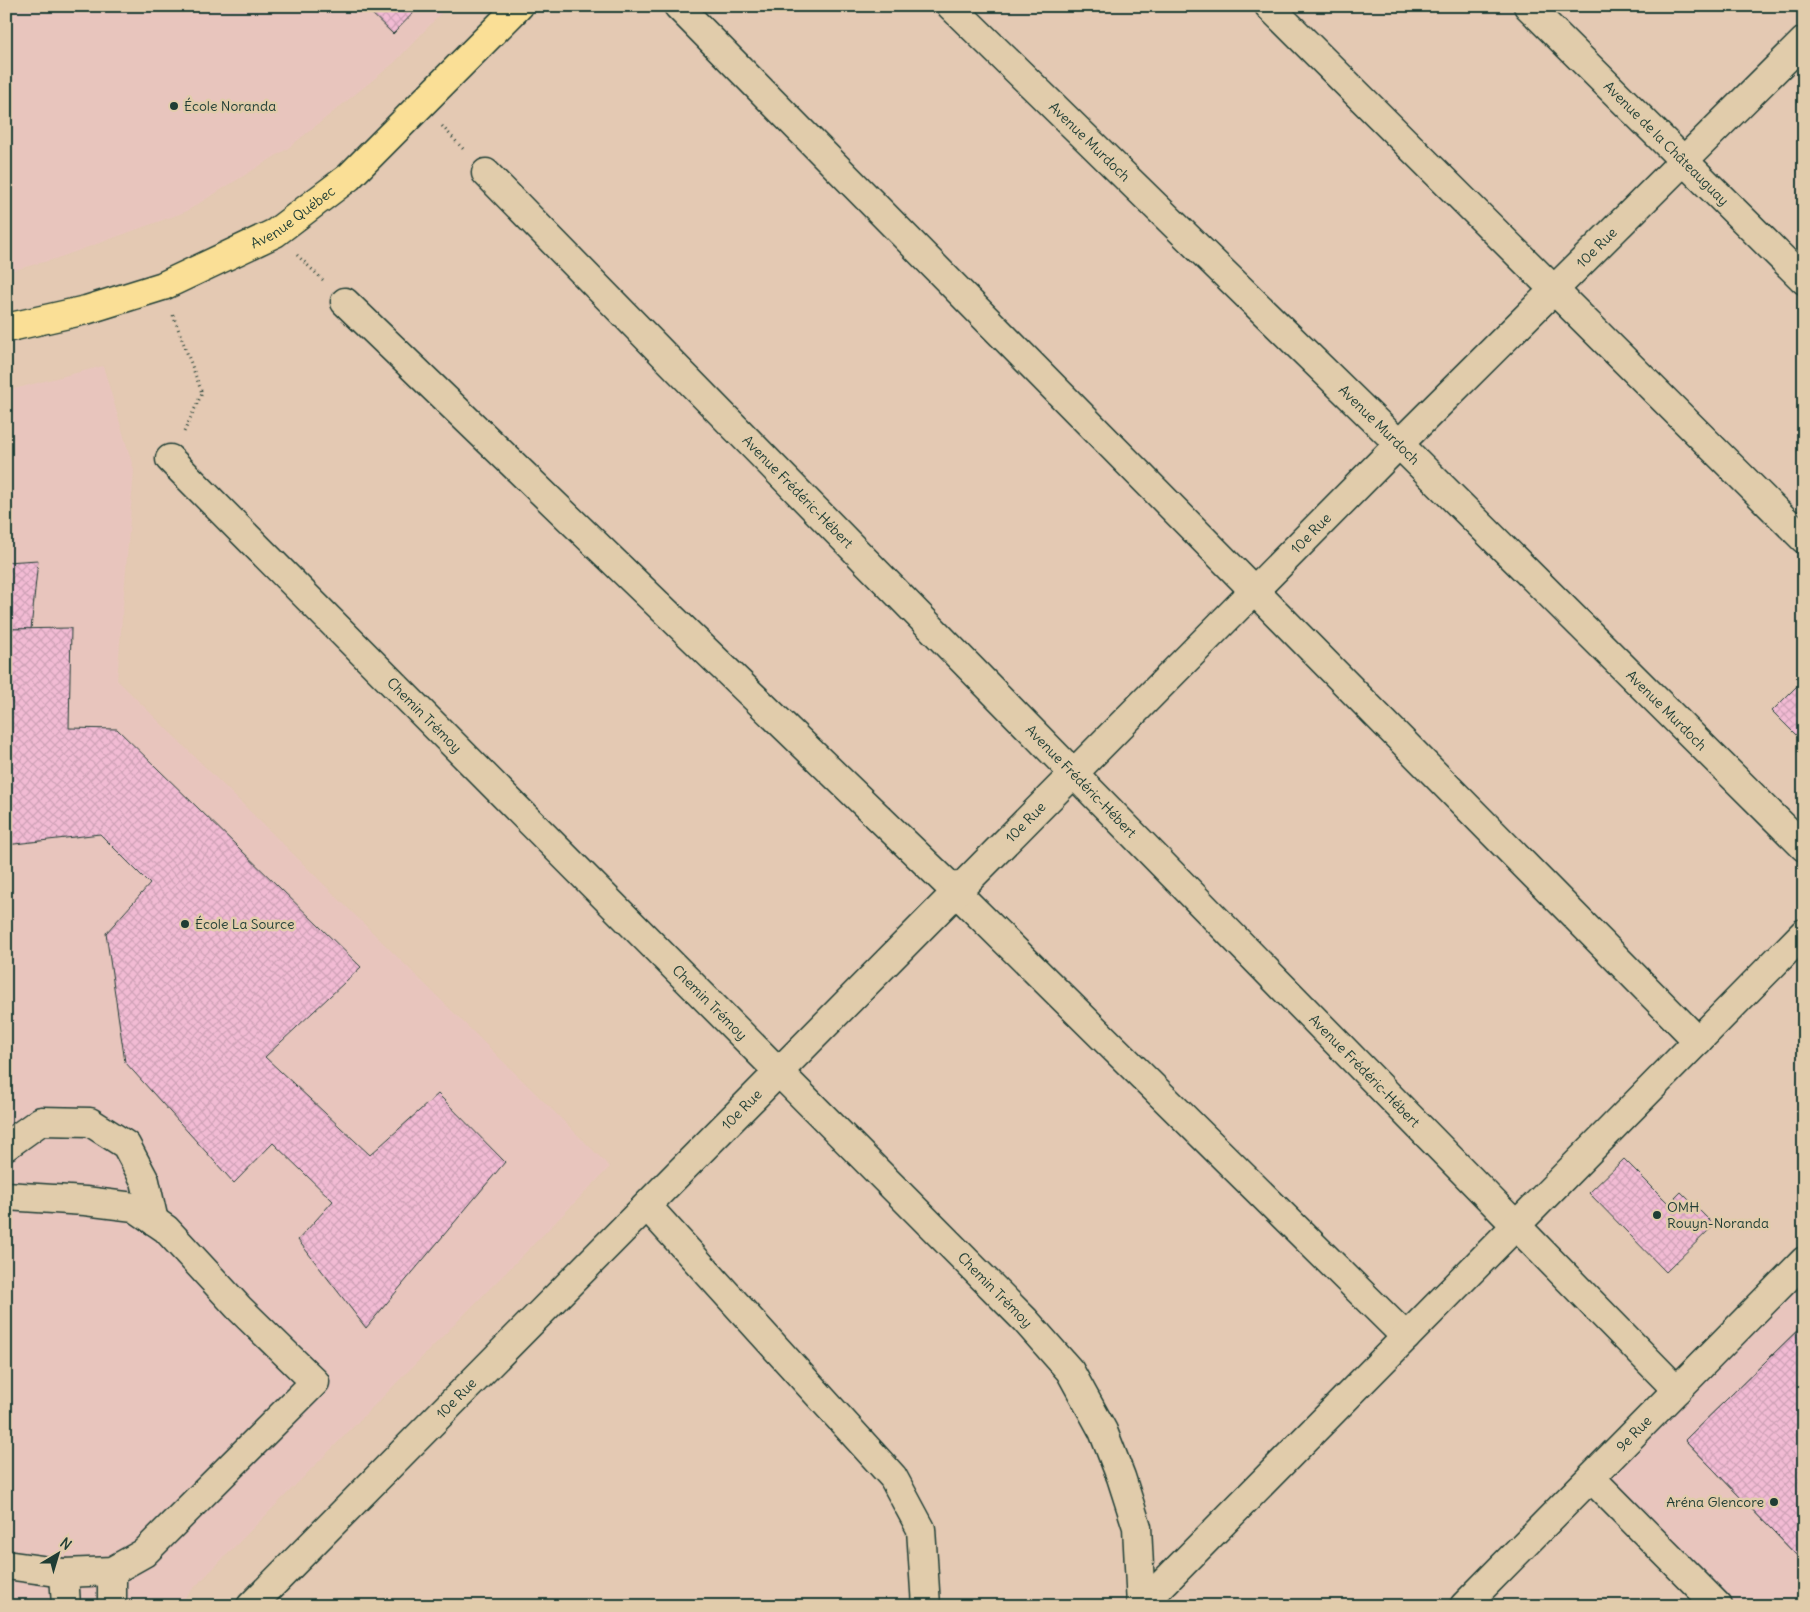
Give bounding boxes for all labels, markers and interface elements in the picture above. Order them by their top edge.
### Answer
street label: Avenue de la Châteauguay [1600,77,1733,209]
place label: École Noranda [184,97,276,115]
street label: Avenue Murdoch [1045,98,1134,185]
marker: École Noranda [168,100,180,112]
street label: Avenue Québec [248,182,339,252]
street label: 10e Rue [1572,223,1621,272]
street label: Avenue Murdoch [1335,381,1424,469]
street label: Avenue Frédéric-Hébert [739,432,857,552]
street label: 10e Rue [1287,509,1335,557]
street label: Avenue Murdoch [1622,666,1711,754]
street label: Chemin Trémoy [383,674,466,757]
street label: Avenue Frédéric-Hébert [1022,721,1141,842]
street label: 10e Rue [1001,798,1050,846]
place label: École La Source [195,915,295,933]
marker: École La Source [179,918,191,930]
street label: Chemin Trémoy [668,961,751,1044]
street label: Avenue Frédéric-Hébert [1305,1010,1424,1131]
street label: 10e Rue [718,1085,766,1134]
place label: OMH Rouyn-Noranda [1667,1198,1769,1232]
marker: OMH Rouyn-Noranda [1651,1209,1663,1221]
street label: Chemin Trémoy [954,1248,1036,1331]
street label: 10e Rue [432,1374,480,1422]
street label: 9e Rue [1612,1412,1656,1455]
place label: Aréna Glencore [1666,1493,1764,1511]
marker: Aréna Glencore [1768,1496,1780,1508]
north arrow [32,1530,82,1580]
text: N [57,1534,75,1554]

